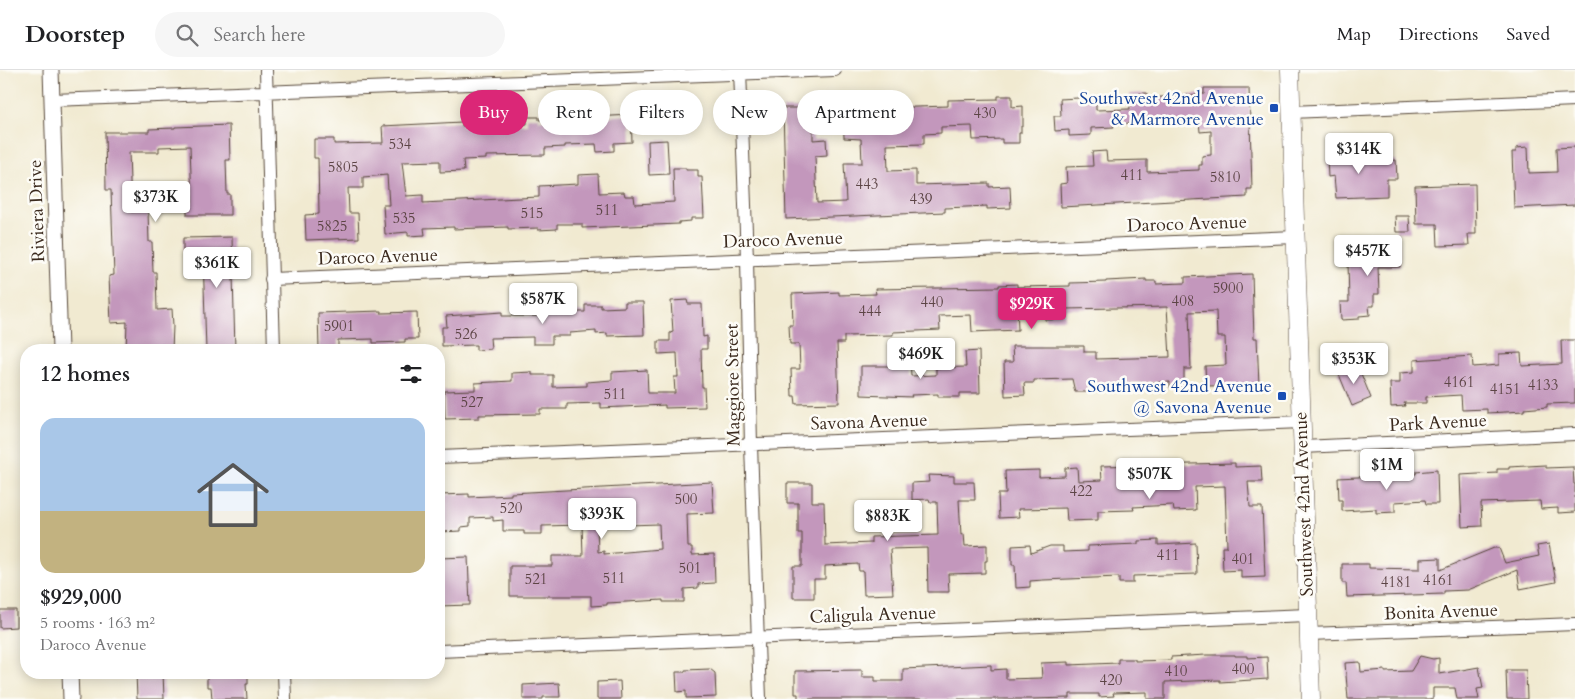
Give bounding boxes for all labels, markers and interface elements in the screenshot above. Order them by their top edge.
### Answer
search box [155,12,505,57]
text: Doorstep [25,18,125,51]
icon: search [173,21,201,49]
text: Search here [213,22,306,48]
text: Map [1337,22,1371,47]
text: Directions [1399,22,1478,47]
text: Saved [1506,22,1550,47]
place label: Southwest 42nd Avenue & Marmore Avenue [1079,86,1264,132]
chip: Buy [460,90,528,135]
chip: Rent [538,90,610,135]
chip: Filters [620,90,703,135]
chip: New [713,90,787,135]
chip: Apartment [797,90,914,135]
marker: Southwest 42nd Avenue & Marmore Avenue [1268,102,1280,114]
house number: 430 [973,103,997,123]
pin: $314K [1324,132,1394,175]
house number: 534 [388,134,412,154]
text: $314K [1336,138,1382,160]
house number: 5805 [328,157,358,177]
street label: Riviera Drive [23,159,51,263]
house number: 411 [1120,165,1144,185]
house number: 5810 [1210,167,1241,187]
house number: 443 [855,174,879,194]
pin: $373K [121,180,191,223]
text: $373K [133,186,179,208]
house number: 439 [909,189,933,209]
house number: 511 [595,200,619,220]
house number: 515 [520,203,544,223]
house number: 535 [392,208,416,228]
street label: Daroco Avenue [1127,209,1247,239]
house number: 5825 [317,216,347,236]
street label: Daroco Avenue [723,225,843,255]
pin: $457K [1333,234,1403,277]
text: $457K [1345,240,1391,262]
street label: Daroco Avenue [318,242,438,272]
pin: $361K [182,246,252,289]
text: $361K [194,252,240,274]
house number: 5900 [1213,278,1244,298]
pin: $587K [508,282,578,325]
text: $587K [520,288,566,310]
pin: $929K [997,288,1067,330]
house number: 408 [1171,291,1195,311]
house number: 440 [920,292,944,312]
text: $929K [1009,293,1055,315]
house number: 444 [858,301,882,321]
house number: 5901 [324,316,354,336]
street label: Maggiore Street [719,323,747,447]
house number: 526 [454,324,478,344]
pin: $469K [886,338,956,380]
pin: $353K [1319,342,1389,385]
text: $469K [898,343,944,365]
text: $353K [1331,348,1377,370]
text: 12 homes [40,360,130,389]
icon: filters [397,360,425,388]
house number: 4161 [1444,372,1474,392]
place label: Southwest 42nd Avenue @ Savona Avenue [1087,374,1272,420]
house number: 4133 [1528,375,1558,395]
house number: 4151 [1490,379,1520,399]
house number: 511 [603,384,627,404]
marker: Southwest 42nd Avenue @ Savona Avenue [1276,390,1288,402]
house number: 527 [460,392,484,412]
street label: Savona Avenue [810,407,928,437]
street label: Park Avenue [1388,408,1488,438]
street label: Southwest 42nd Avenue [1288,411,1320,597]
pin: $1M [1363,448,1411,491]
icon: home [188,450,278,540]
text: $1M [1371,454,1403,476]
pin: $507K [1115,458,1185,500]
text: $507K [1127,463,1173,485]
house number: 422 [1069,481,1093,501]
house number: 500 [674,489,698,509]
house number: 520 [499,498,523,518]
pin: $393K [567,498,637,540]
pin: $883K [853,500,923,542]
text: $393K [579,503,625,525]
text: $883K [865,505,911,527]
house number: 411 [1156,545,1180,565]
house number: 401 [1231,549,1255,569]
house number: 501 [678,558,702,578]
house number: 511 [602,568,626,588]
house number: 521 [524,569,548,589]
house number: 4161 [1423,570,1453,590]
house number: 4181 [1381,572,1411,592]
text: $929,000 [40,583,121,612]
street label: Bonita Avenue [1384,598,1498,626]
street label: Caligula Avenue [809,600,937,630]
text: 5 rooms · 163 m² [40,612,155,634]
text: Daroco Avenue [40,634,147,656]
house number: 400 [1231,659,1255,679]
house number: 410 [1164,661,1188,681]
house number: 420 [1099,670,1123,690]

